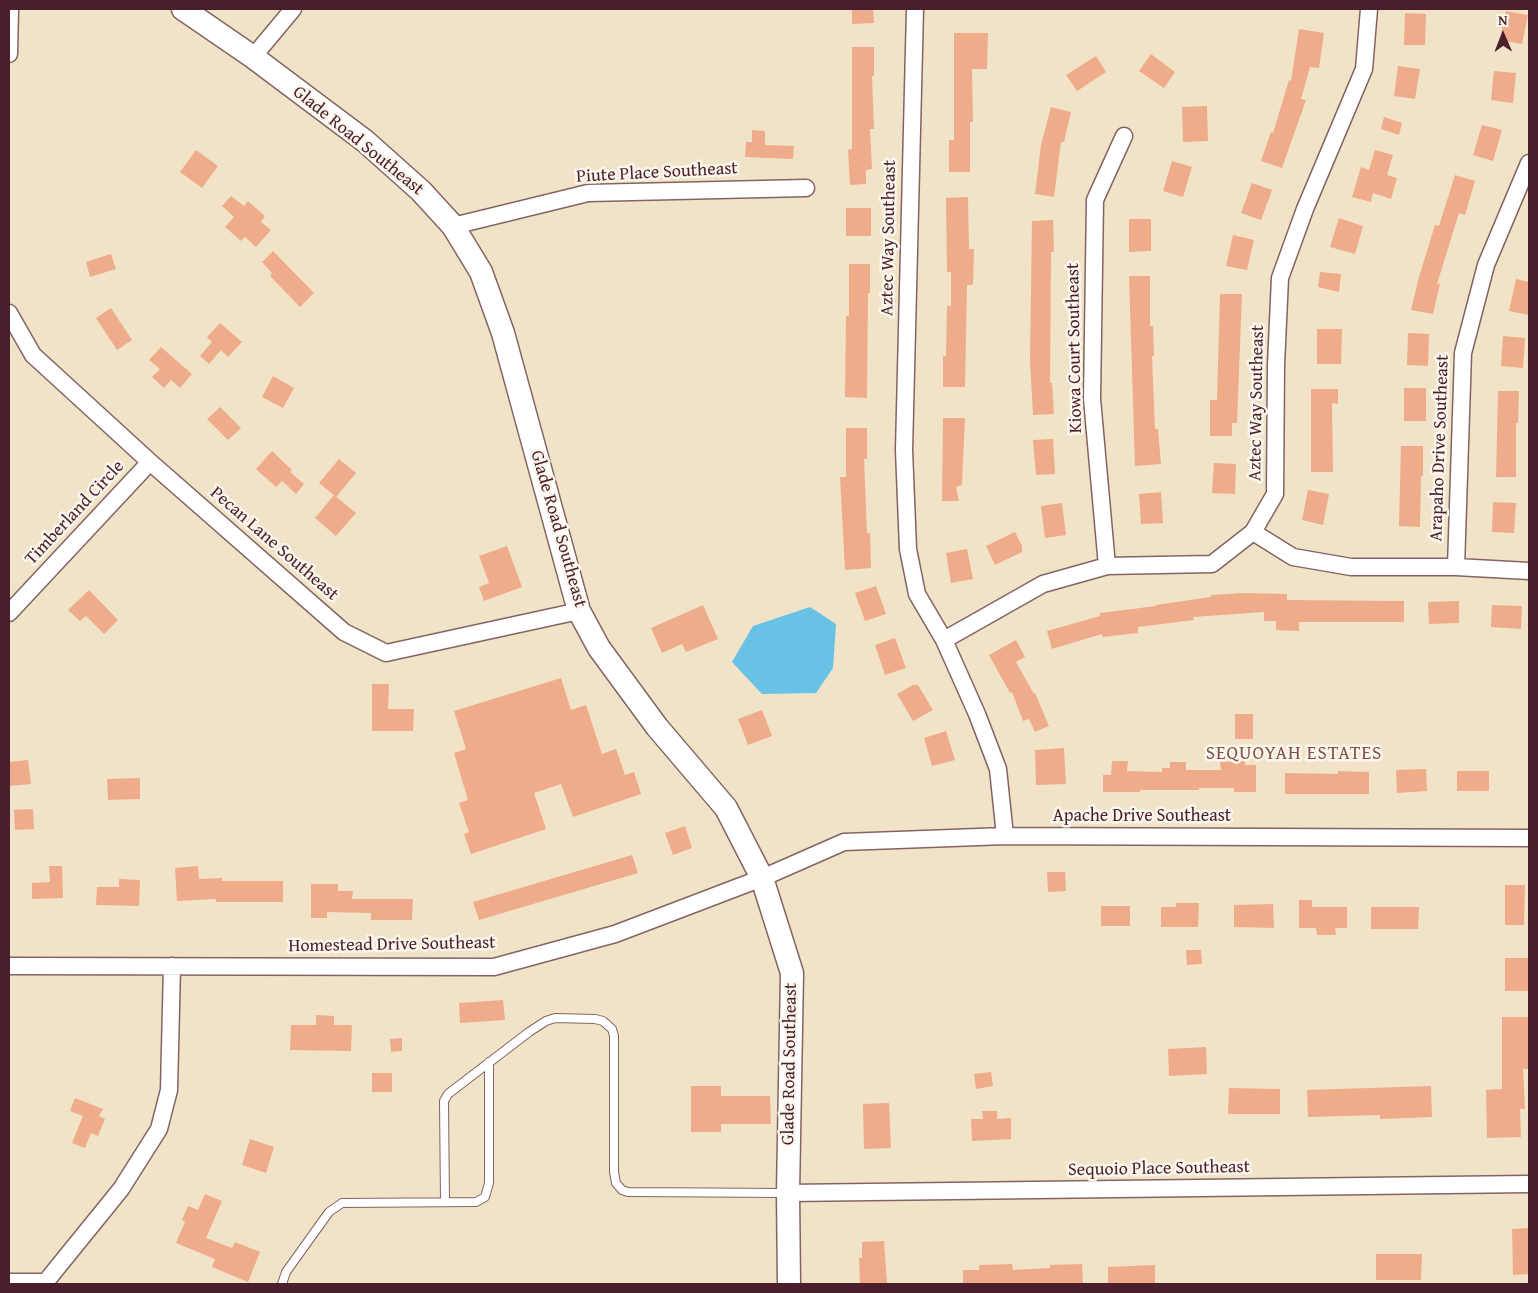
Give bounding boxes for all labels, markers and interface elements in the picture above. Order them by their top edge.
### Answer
north arrow [1478,10,1528,60]
text: N [1498,10,1508,30]
street label: Glade Road Southeast [288,81,428,201]
street label: Piute Place Southeast [576,158,738,188]
street label: Aztec Way Southeast [877,160,901,316]
street label: Kiowa Court Southeast [1063,262,1087,434]
street label: Aztec Way Southeast [1245,325,1269,481]
street label: Arapaho Drive Southeast [1426,354,1454,542]
street label: Glade Road Southeast [525,448,591,610]
street label: Timberland Circle [21,456,129,570]
street label: Pecan Lane Southeast [205,482,343,606]
district label: SEQUOYAH ESTATES [1204,743,1384,765]
street label: Apache Drive Southeast [1053,805,1231,827]
street label: Homestead Drive Southeast [288,932,496,958]
street label: Glade Road Southeast [778,983,802,1145]
street label: Sequoio Place Southeast [1068,1157,1250,1181]

